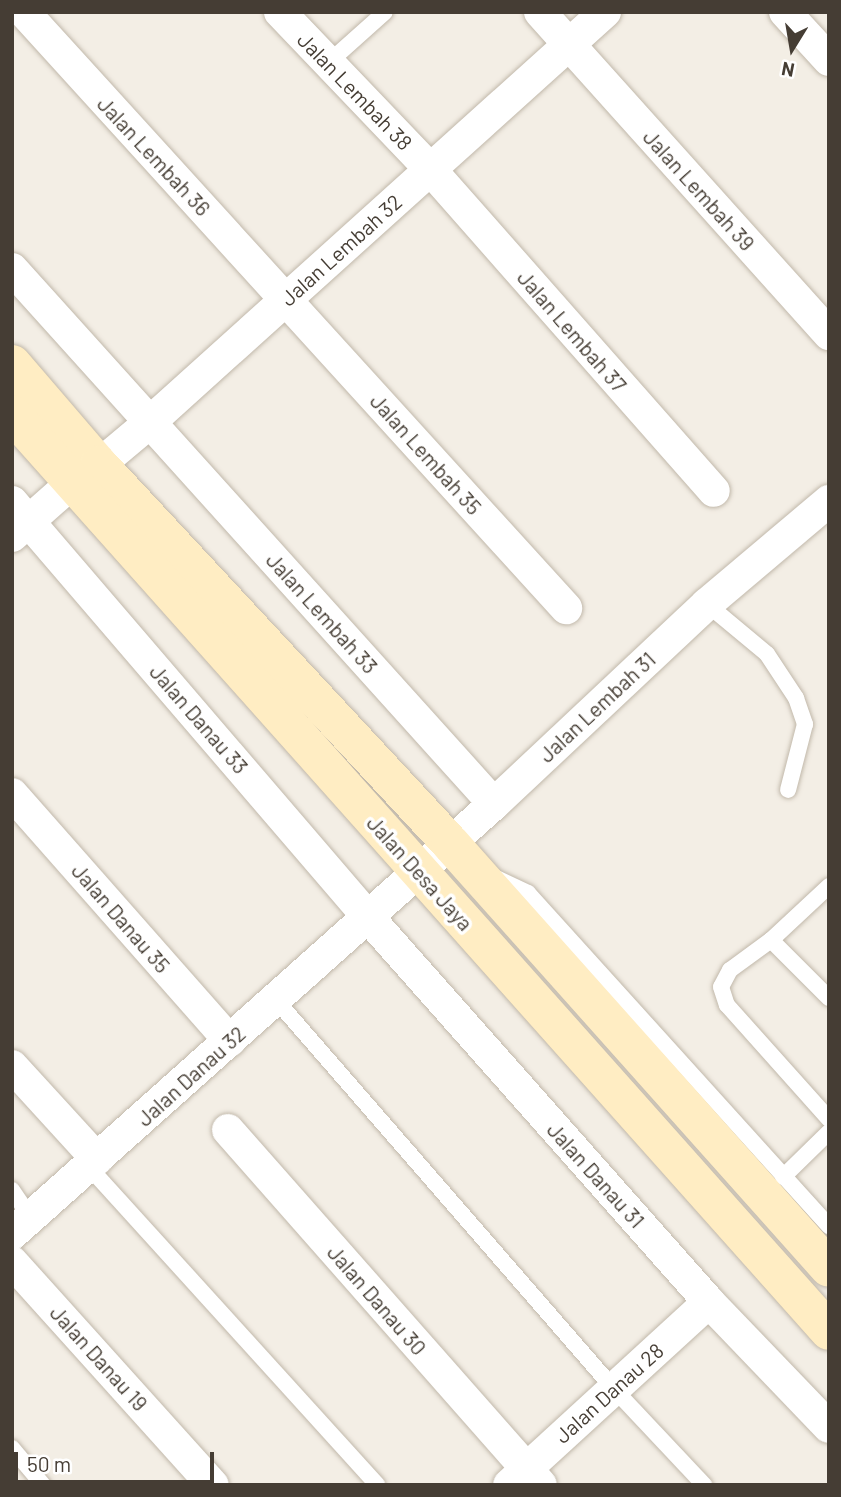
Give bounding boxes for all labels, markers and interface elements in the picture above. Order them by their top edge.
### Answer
north arrow [757,14,827,84]
street label: Jalan Lembah 38 [292,27,418,155]
text: N [780,58,796,83]
street label: Jalan Lembah 36 [92,91,216,221]
street label: Jalan Lembah 39 [638,124,760,256]
street label: Jalan Lembah 32 [275,189,407,311]
street label: Jalan Lembah 37 [512,265,632,397]
street label: Jalan Lembah 35 [365,388,487,520]
street label: Jalan Lembah 33 [261,547,383,679]
street label: Jalan Lembah 31 [534,647,660,767]
street label: Jalan Danau 33 [145,659,253,779]
street label: Jalan Desa Jaya [362,810,478,936]
street label: Jalan Danau 35 [67,858,175,978]
street label: Jalan Danau 32 [132,1021,250,1131]
street label: Jalan Danau 31 [542,1117,650,1233]
street label: Jalan Danau 30 [322,1240,432,1360]
street label: Jalan Danau 19 [45,1300,153,1416]
street label: Jalan Danau 28 [550,1338,668,1448]
scale bar [18,1438,217,1482]
text: 50 m [27,1451,71,1476]

